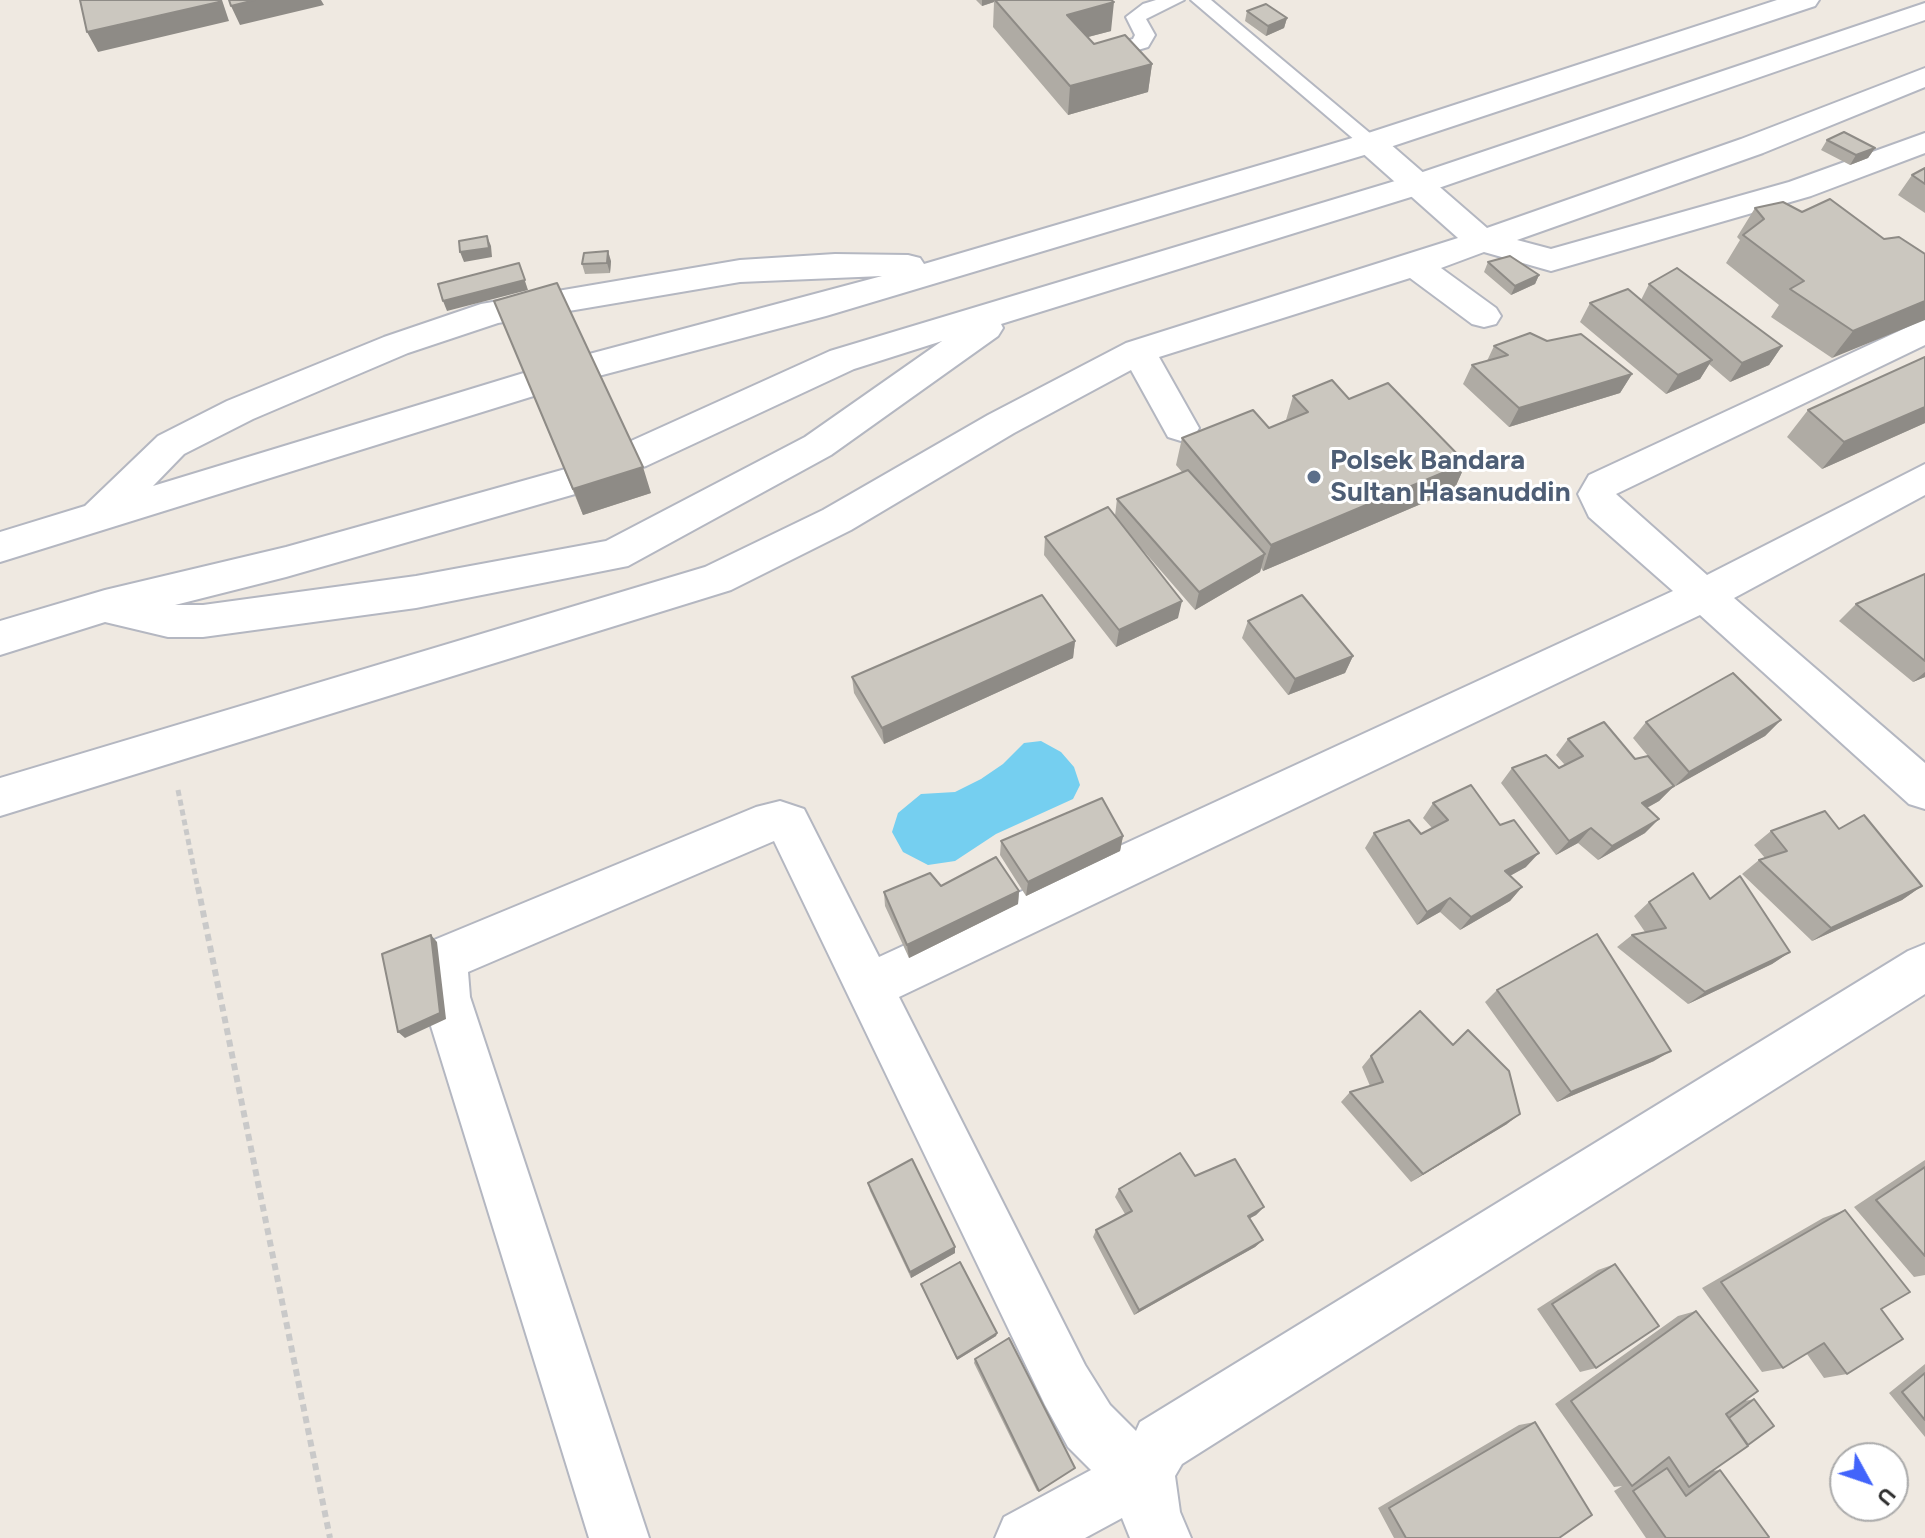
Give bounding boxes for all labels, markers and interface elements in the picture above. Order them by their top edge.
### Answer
place label: Polsek Bandara Sultan Hasanuddin [1330,444,1571,510]
marker: Polsek Bandara Sultan Hasanuddin [1305,468,1323,486]
north arrow [1829,1442,1909,1522]
text: U [1871,1482,1902,1511]

